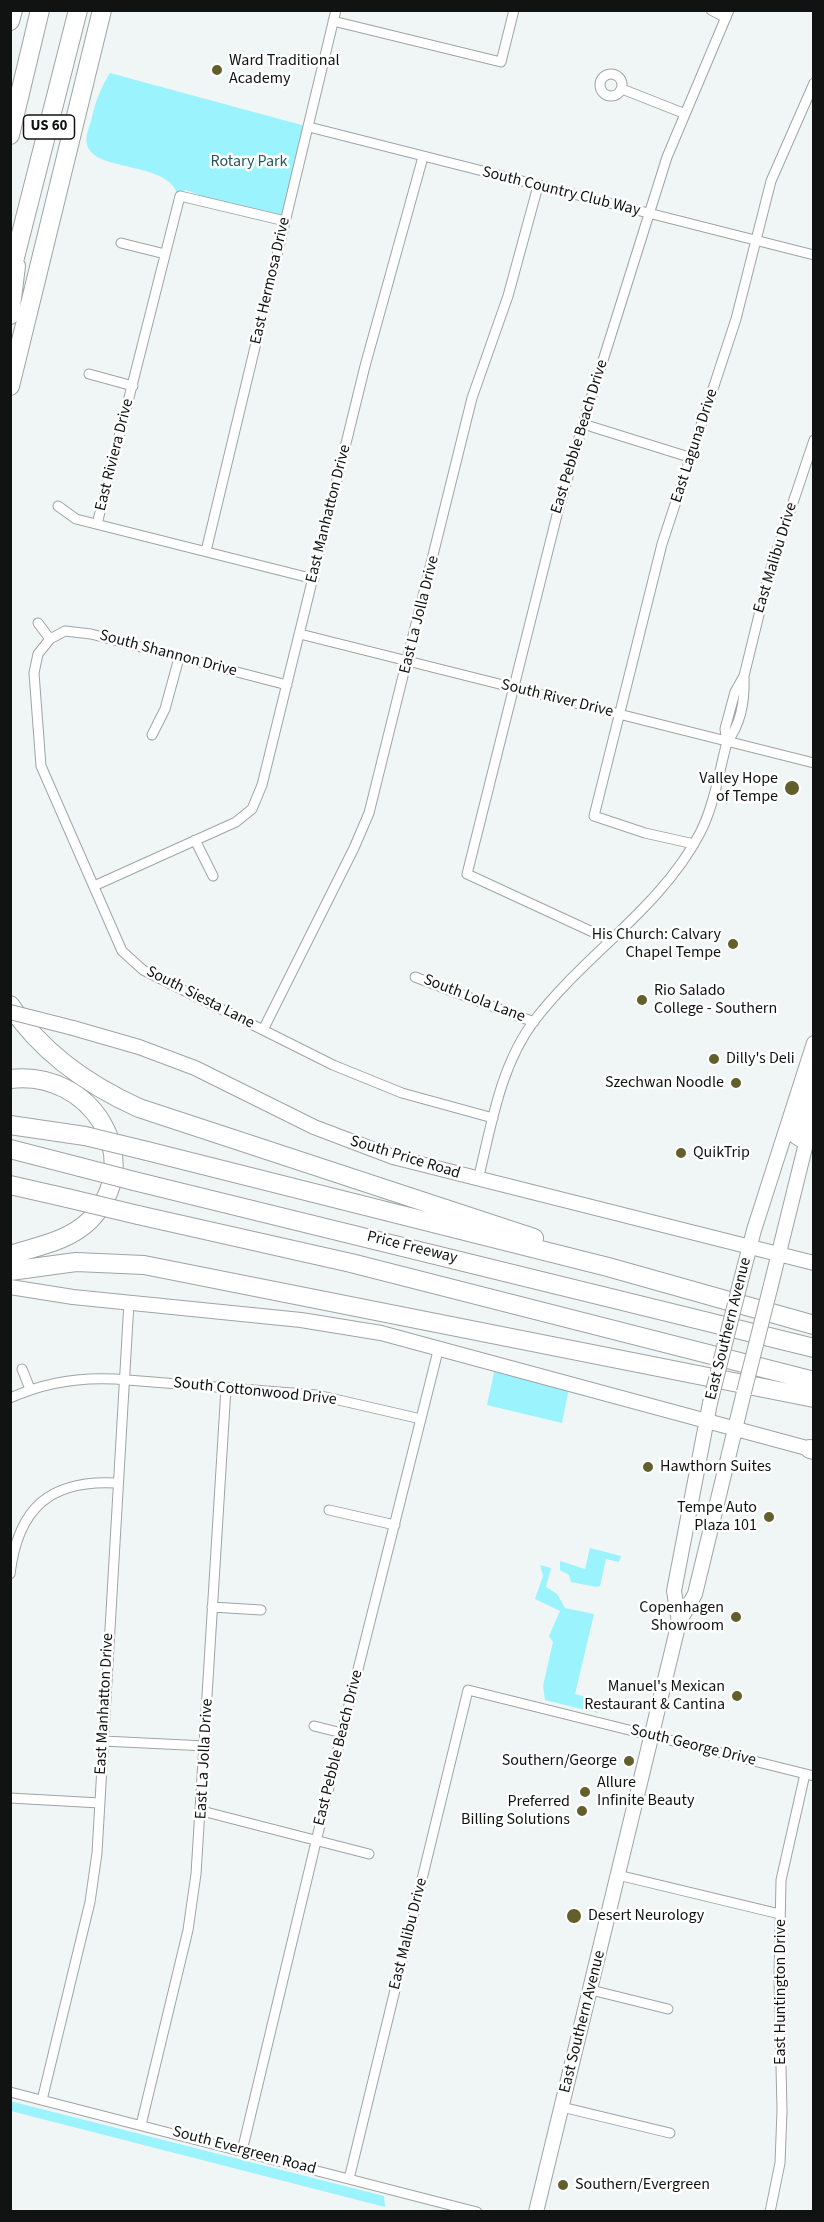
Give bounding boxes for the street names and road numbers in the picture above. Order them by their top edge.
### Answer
road number: US 60 [23,115,74,139]
street label: South Country Club Way [480,163,642,221]
street label: East Hermosa Drive [247,216,295,346]
street label: East Pebble Beach Drive [547,358,613,516]
street label: East Laguna Drive [668,387,722,505]
street label: East Riviera Drive [92,397,138,513]
street label: East Manhatton Drive [303,443,355,585]
street label: East Malibu Drive [750,500,802,616]
street label: East La Jolla Drive [396,554,444,676]
street label: South Shannon Drive [97,626,239,682]
street label: South River Drive [499,676,615,722]
street label: South Siesta Lane [143,962,257,1034]
street label: South Lola Lane [420,971,528,1027]
street label: South Price Road [348,1132,462,1184]
street label: Price Freeway [365,1228,459,1268]
street label: East Southern Avenue [702,1256,756,1402]
street label: South Cottonwood Drive [172,1374,338,1410]
street label: East Manhatton Drive [92,1633,118,1775]
street label: East Pebble Beach Drive [310,1668,368,1828]
street label: East La Jolla Drive [192,1698,218,1820]
street label: South George Drive [628,1721,758,1771]
street label: East Malibu Drive [386,1876,432,1992]
street label: East Huntington Drive [771,1919,791,2065]
street label: East Southern Avenue [556,1949,610,2095]
street label: South Evergreen Road [170,2123,318,2179]

